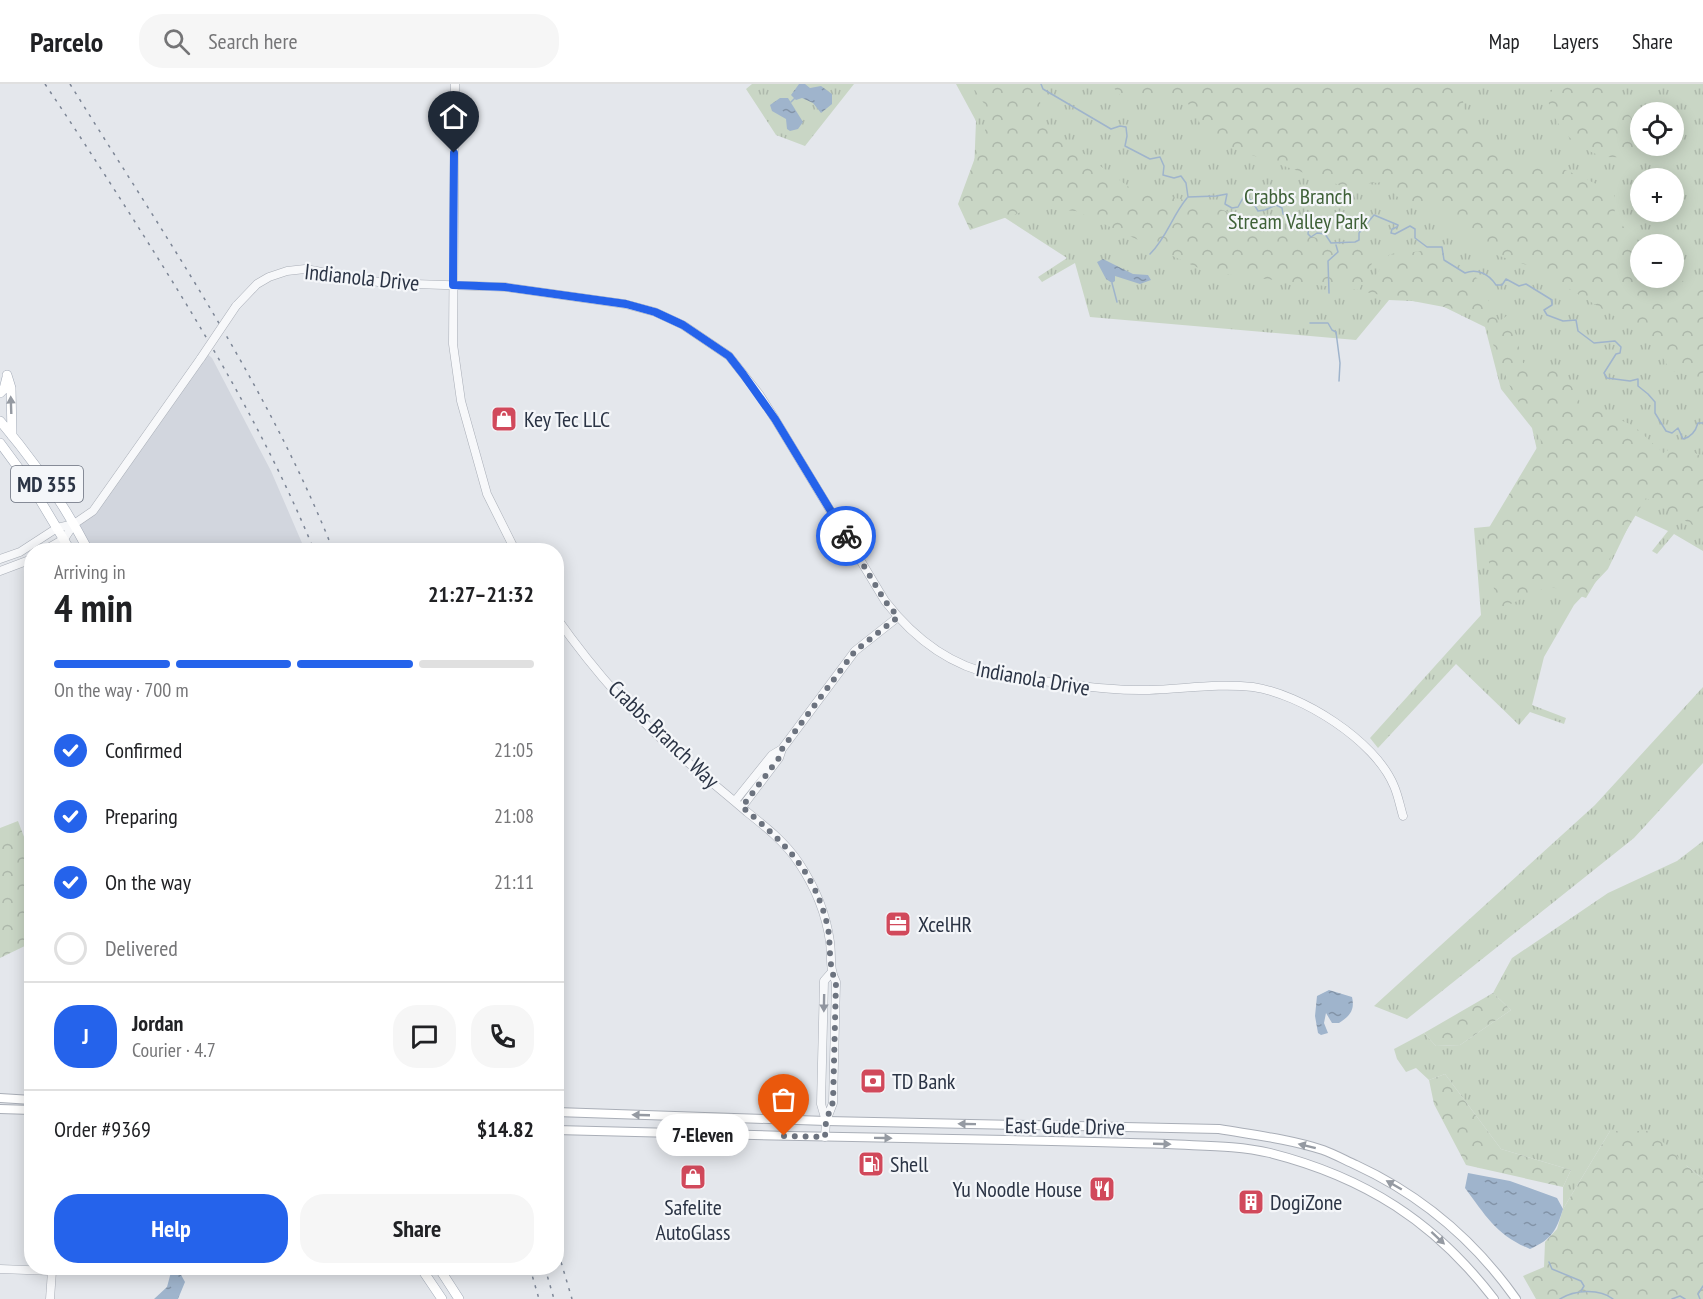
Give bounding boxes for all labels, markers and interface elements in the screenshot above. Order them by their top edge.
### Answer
search box [139,14,559,68]
text: Parcelo [30,23,103,60]
icon: search [160,25,193,58]
text: Search here [208,27,298,55]
text: Map [1489,28,1520,55]
text: Layers [1553,28,1599,55]
text: Share [1632,28,1673,55]
pin [428,91,479,153]
icon: home [437,100,470,133]
map controls [1630,102,1684,288]
button: locate [1630,102,1684,156]
button: + [1630,168,1684,222]
park label: Crabbs Branch Stream Valley Park [1228,182,1368,235]
button: − [1630,234,1684,288]
street label: Indianola Drive [303,257,421,297]
one-way arrow [7,395,16,414]
shop icon: Key Tec LLC [489,404,519,434]
place label: Key Tec LLC [524,405,610,433]
road number: MD 355 [11,466,83,502]
courier [816,506,876,566]
icon: bike [830,520,863,553]
text: Arriving in [54,559,126,585]
text: 21:27–21:32 [428,580,534,608]
text: 4 min [54,582,133,633]
street label: Indianola Drive [974,654,1092,702]
street label: Crabbs Branch Way [603,674,726,794]
text: On the way · 700 m [54,677,189,703]
icon: check [54,734,87,767]
text: Confirmed [105,736,182,764]
text: 21:05 [494,737,534,763]
icon: check [54,800,87,833]
text: Preparing [105,802,178,830]
text: 21:08 [494,803,534,829]
icon: check [54,866,87,899]
text: On the way [105,868,191,896]
text: 21:11 [494,869,534,895]
office icon: XcelHR [883,909,913,939]
place label: XcelHR [918,910,972,938]
text: Delivered [105,934,178,962]
one-way arrow [819,993,828,1012]
button: chat [393,1005,456,1068]
button: phone [471,1005,534,1068]
text: Jordan [132,1009,183,1037]
text: J [82,1022,89,1050]
text: Courier · 4.7 [132,1037,216,1063]
bank icon: TD Bank [858,1066,888,1096]
place label: TD Bank [892,1067,956,1095]
pin [758,1074,809,1136]
icon: bag [767,1083,800,1116]
one-way arrow [632,1110,651,1120]
street label: East Gude Drive [1005,1111,1125,1141]
text: Order #9369 [54,1115,151,1143]
text: $14.82 [477,1115,534,1143]
callout: 7-Eleven [655,1115,748,1157]
one-way arrow [957,1119,976,1128]
text: 7-Eleven [672,1122,733,1148]
one-way arrow [874,1133,893,1143]
one-way arrow [1153,1140,1172,1149]
one-way arrow [1298,1141,1316,1151]
fuel station icon: Shell [856,1149,886,1179]
place label: Shell [890,1150,929,1178]
shop icon: Safelite AutoGlass [678,1162,708,1192]
restaurant icon: Yu Noodle House [1087,1174,1117,1204]
place label: Yu Noodle House [952,1175,1082,1203]
one-way arrow [1385,1180,1402,1190]
building icon: DogiZone [1236,1187,1266,1217]
place label: DogiZone [1270,1188,1342,1216]
place label: Safelite AutoGlass [656,1193,730,1246]
button: Help [54,1194,288,1263]
button: Share [300,1194,534,1263]
one-way arrow [1430,1231,1445,1245]

